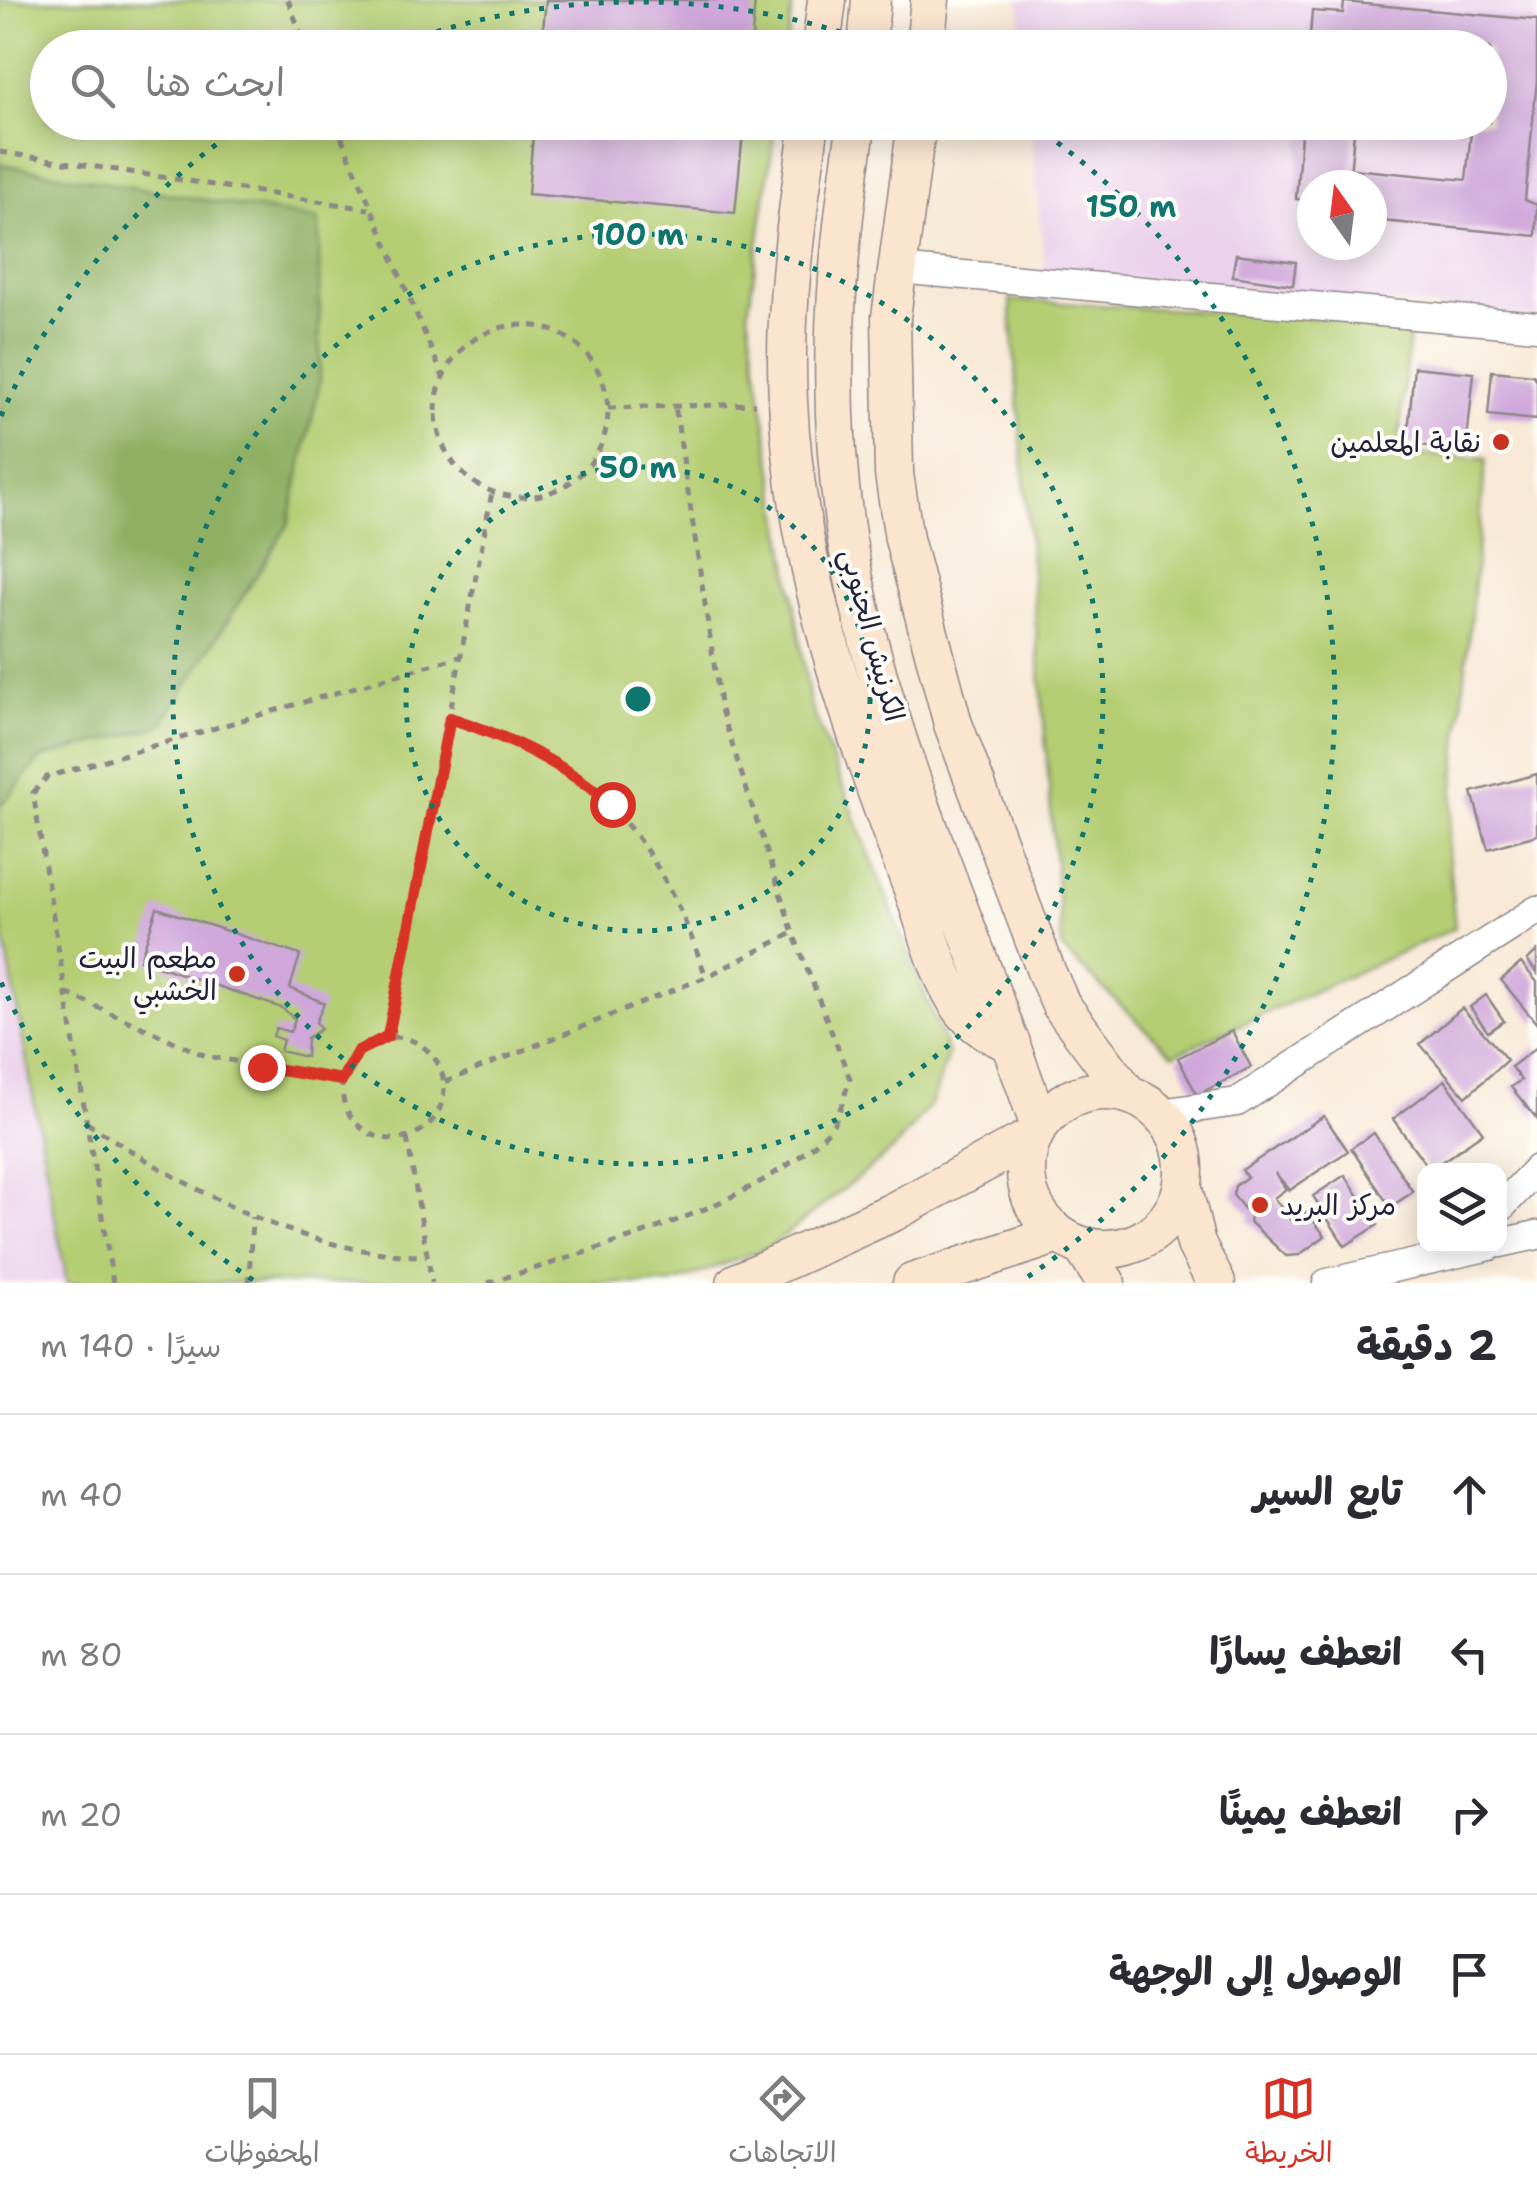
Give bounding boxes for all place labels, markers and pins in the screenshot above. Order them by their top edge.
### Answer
place label: نقابة المعلمين [1330,423,1481,461]
marker: نقابة المعلمين [1490,431,1512,453]
centre of rings [620,681,656,717]
place label: مطعم البيت الخشبي [79,939,217,1015]
marker: مطعم البيت الخشبي [226,963,248,985]
place label: مركز البريد [1280,1186,1396,1224]
marker: مركز البريد [1249,1194,1271,1216]

